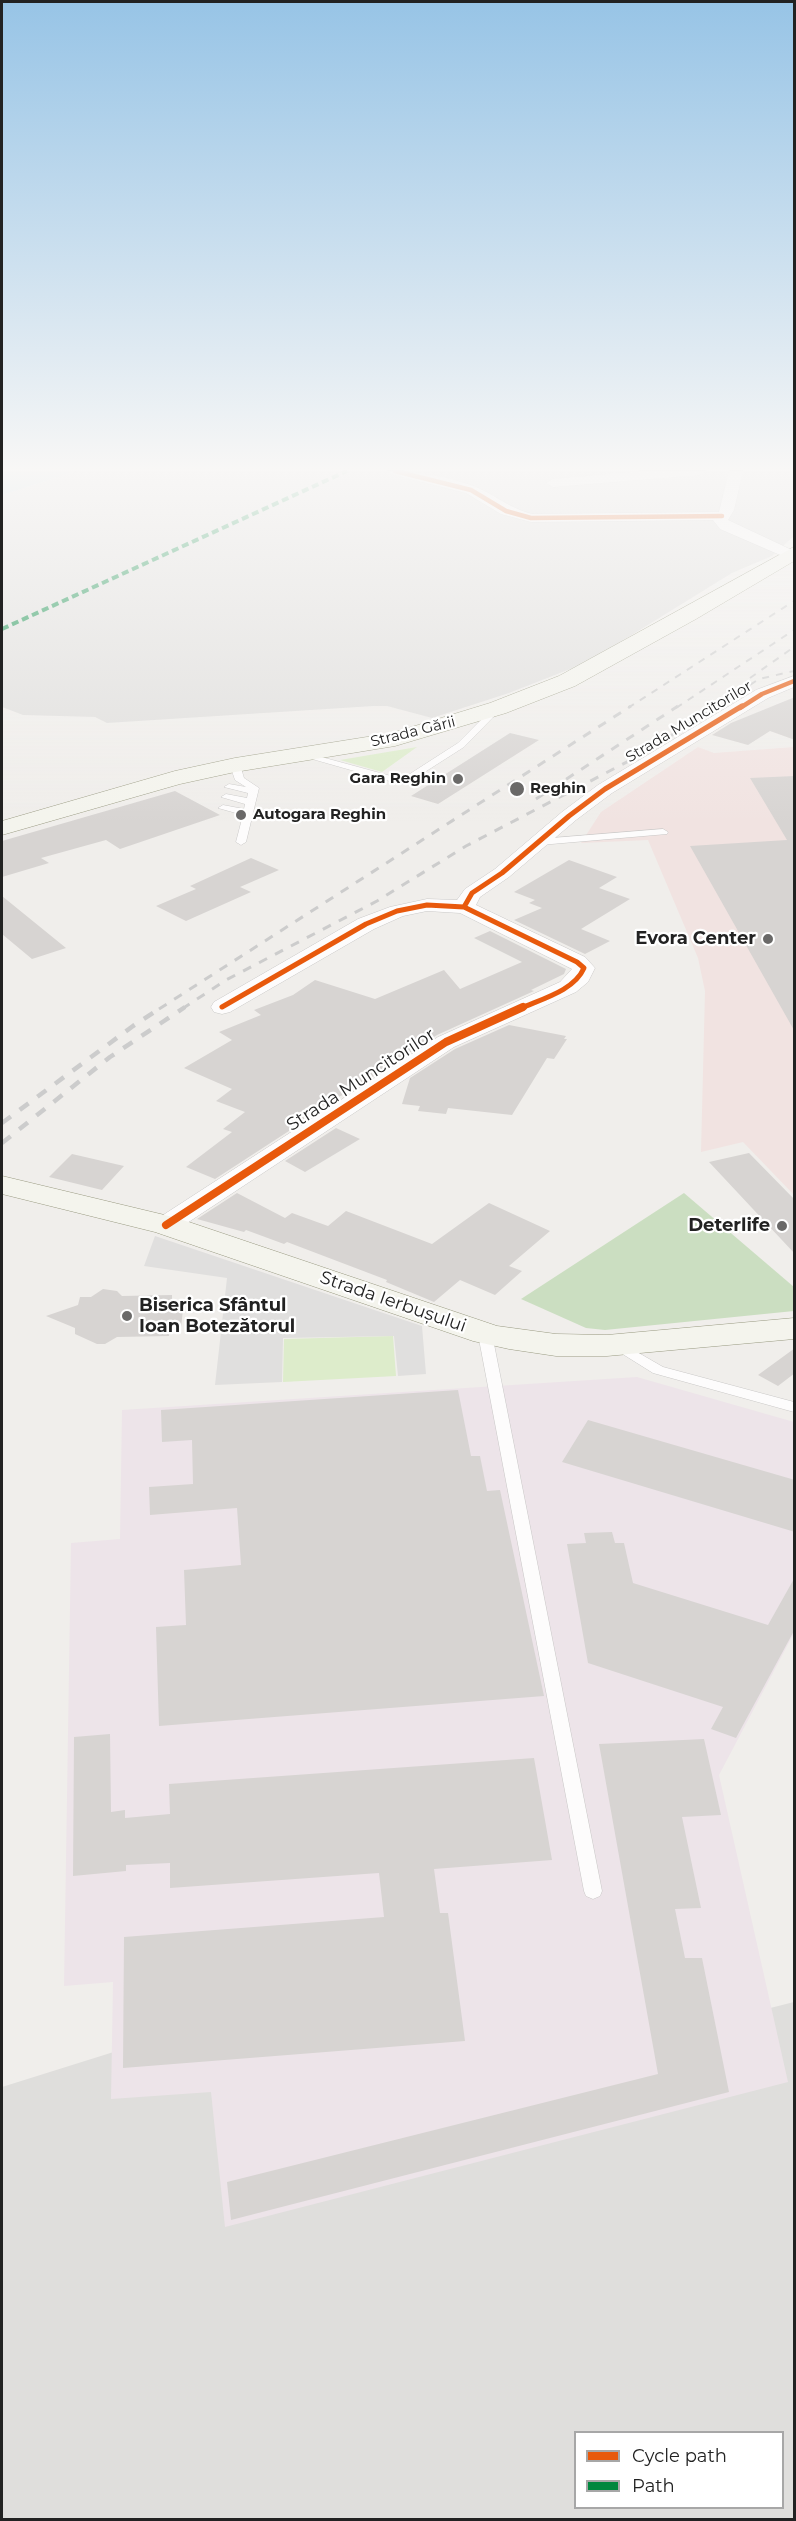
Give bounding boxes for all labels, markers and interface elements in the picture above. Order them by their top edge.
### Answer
street label: Strada Muncitorilor [623,677,755,767]
street label: Strada Gării [369,713,457,751]
place label: Gara Reghin [350,770,446,788]
marker: Gara Reghin [451,772,465,786]
marker: Reghin [508,780,526,798]
place label: Reghin [530,780,586,798]
place label: Autogara Reghin [253,806,386,824]
marker: Autogara Reghin [234,808,248,822]
place label: Evora Center [635,928,756,950]
marker: Evora Center [761,932,775,946]
street label: Strada Muncitorilor [283,1024,439,1136]
place label: Deterlife [688,1215,770,1237]
marker: Deterlife [775,1219,789,1233]
street label: Strada Ierbușului [317,1267,469,1337]
place label: Biserica Sfântul Ioan Botezătorul [139,1295,295,1338]
marker: Biserica Sfântul Ioan Botezătorul [120,1309,134,1323]
legend [574,2431,784,2509]
text: Cycle path [632,2445,727,2467]
text: Path [632,2475,675,2497]

